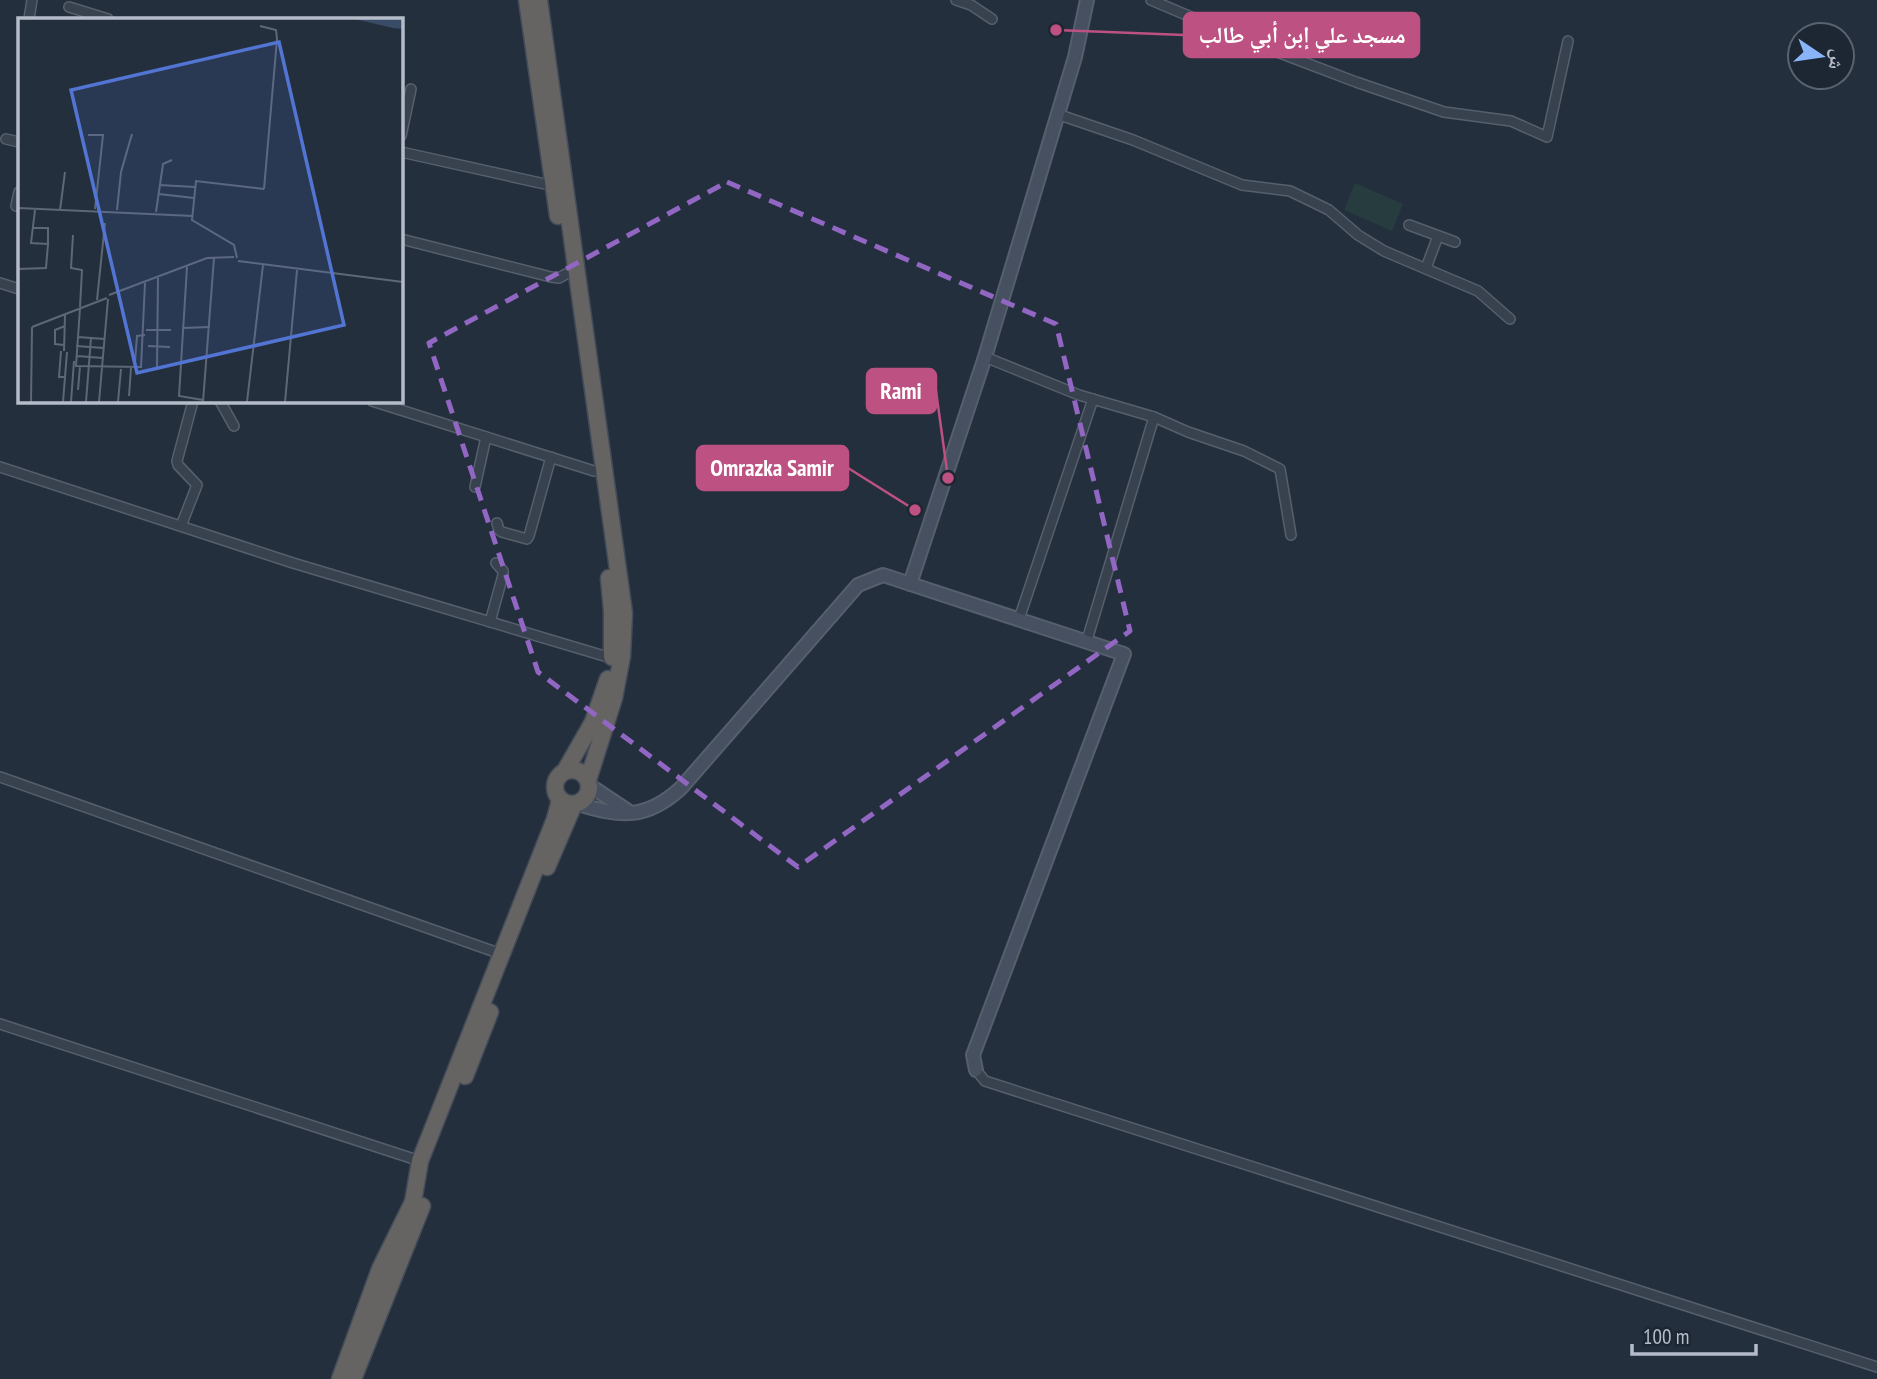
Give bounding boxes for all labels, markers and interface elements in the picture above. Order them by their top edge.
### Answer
callout: مسجد علي إبن أبي طالب [1184,13,1419,57]
inset map [18,18,402,402]
text: مسجد علي إبن أبي طالب [1198,20,1406,54]
north arrow [1786,21,1856,91]
text: ش [1824,47,1852,72]
callout: Rami [867,369,936,413]
text: Rami [880,376,922,405]
callout: Omrazka Samir [697,446,848,490]
text: Omrazka Samir [710,453,834,482]
scale bar [1632,1312,1756,1356]
text: 100 m [1643,1323,1689,1350]

